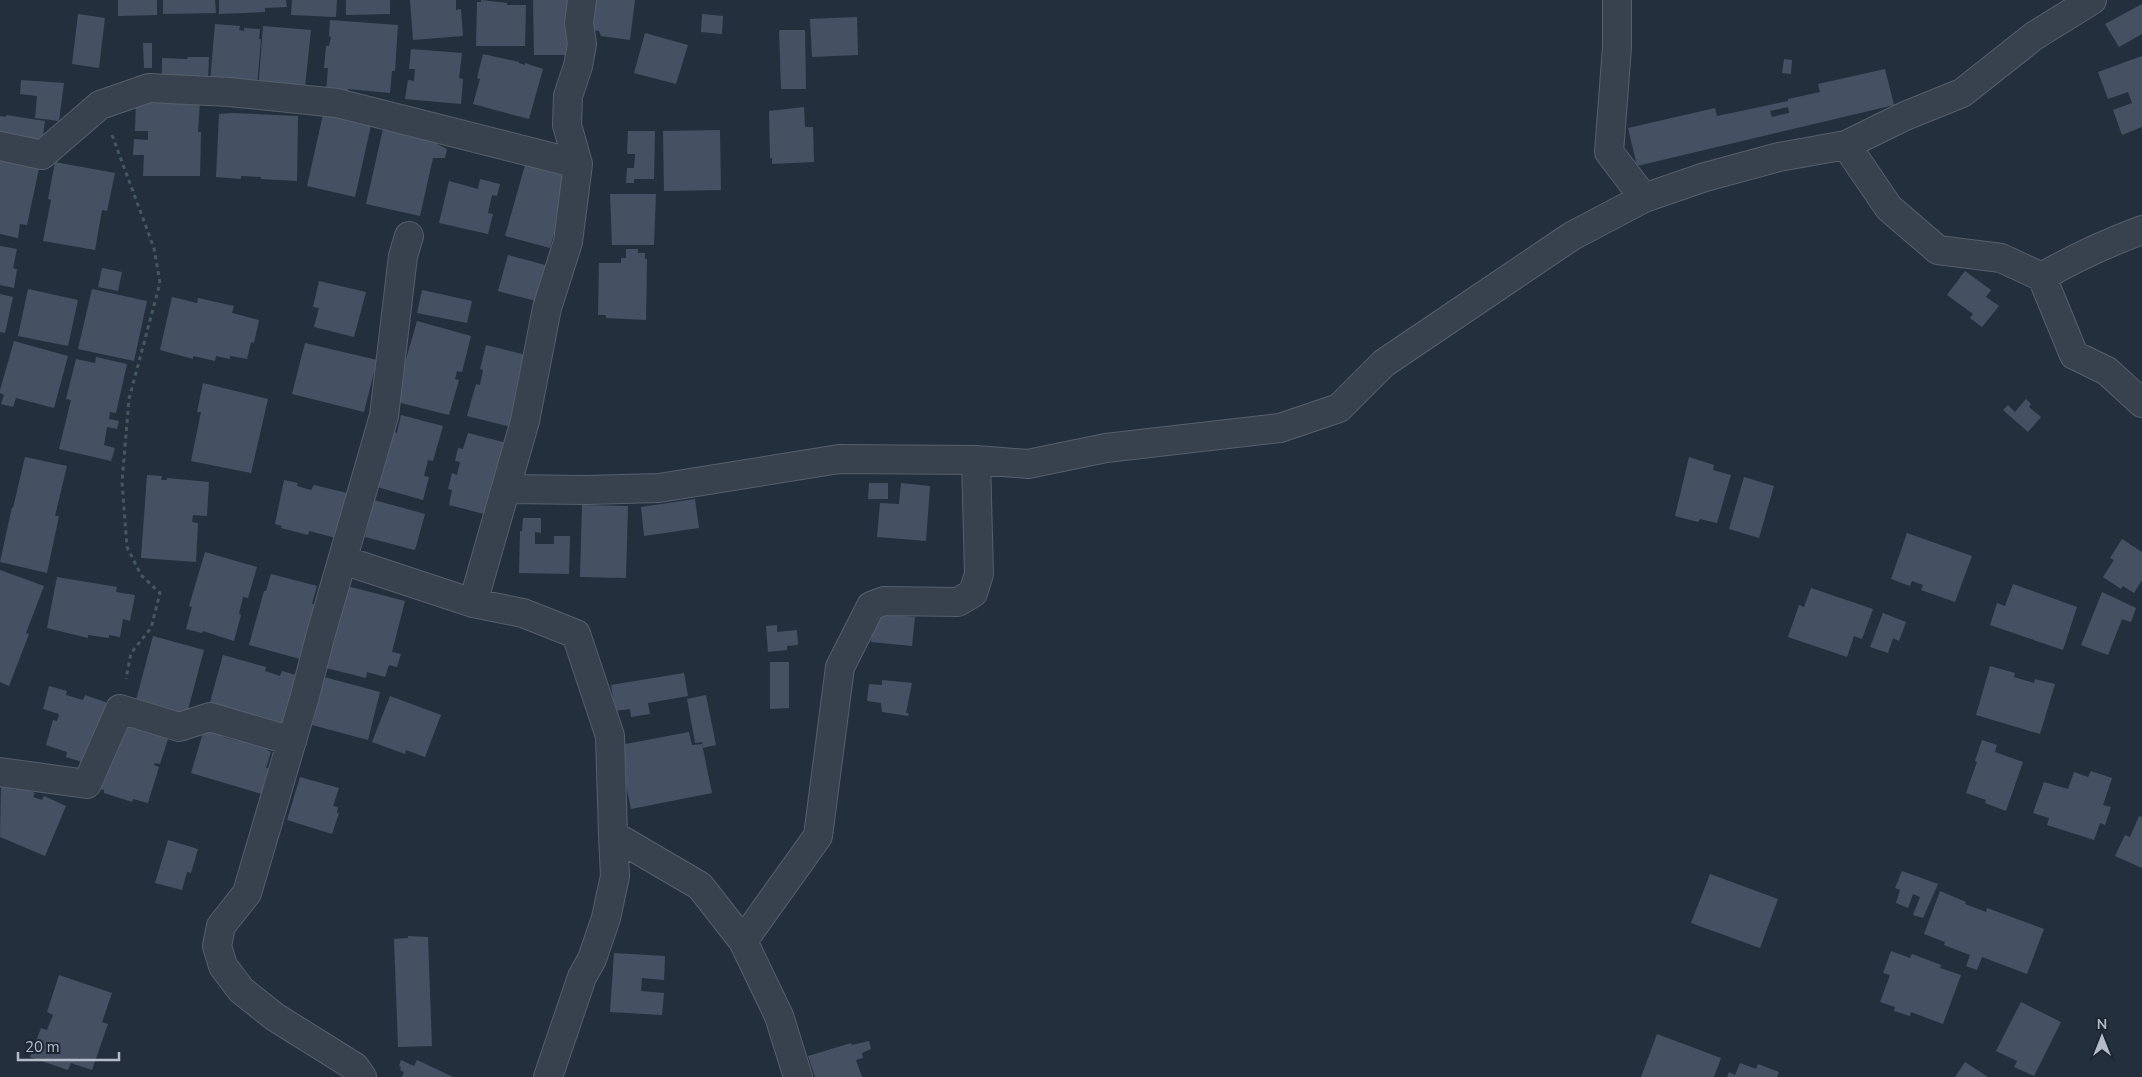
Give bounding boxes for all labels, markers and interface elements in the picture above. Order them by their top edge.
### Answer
north arrow [2077,1012,2127,1062]
text: N [2097,1015,2107,1034]
scale bar [18,1030,119,1062]
text: 20 m [25,1037,60,1057]

